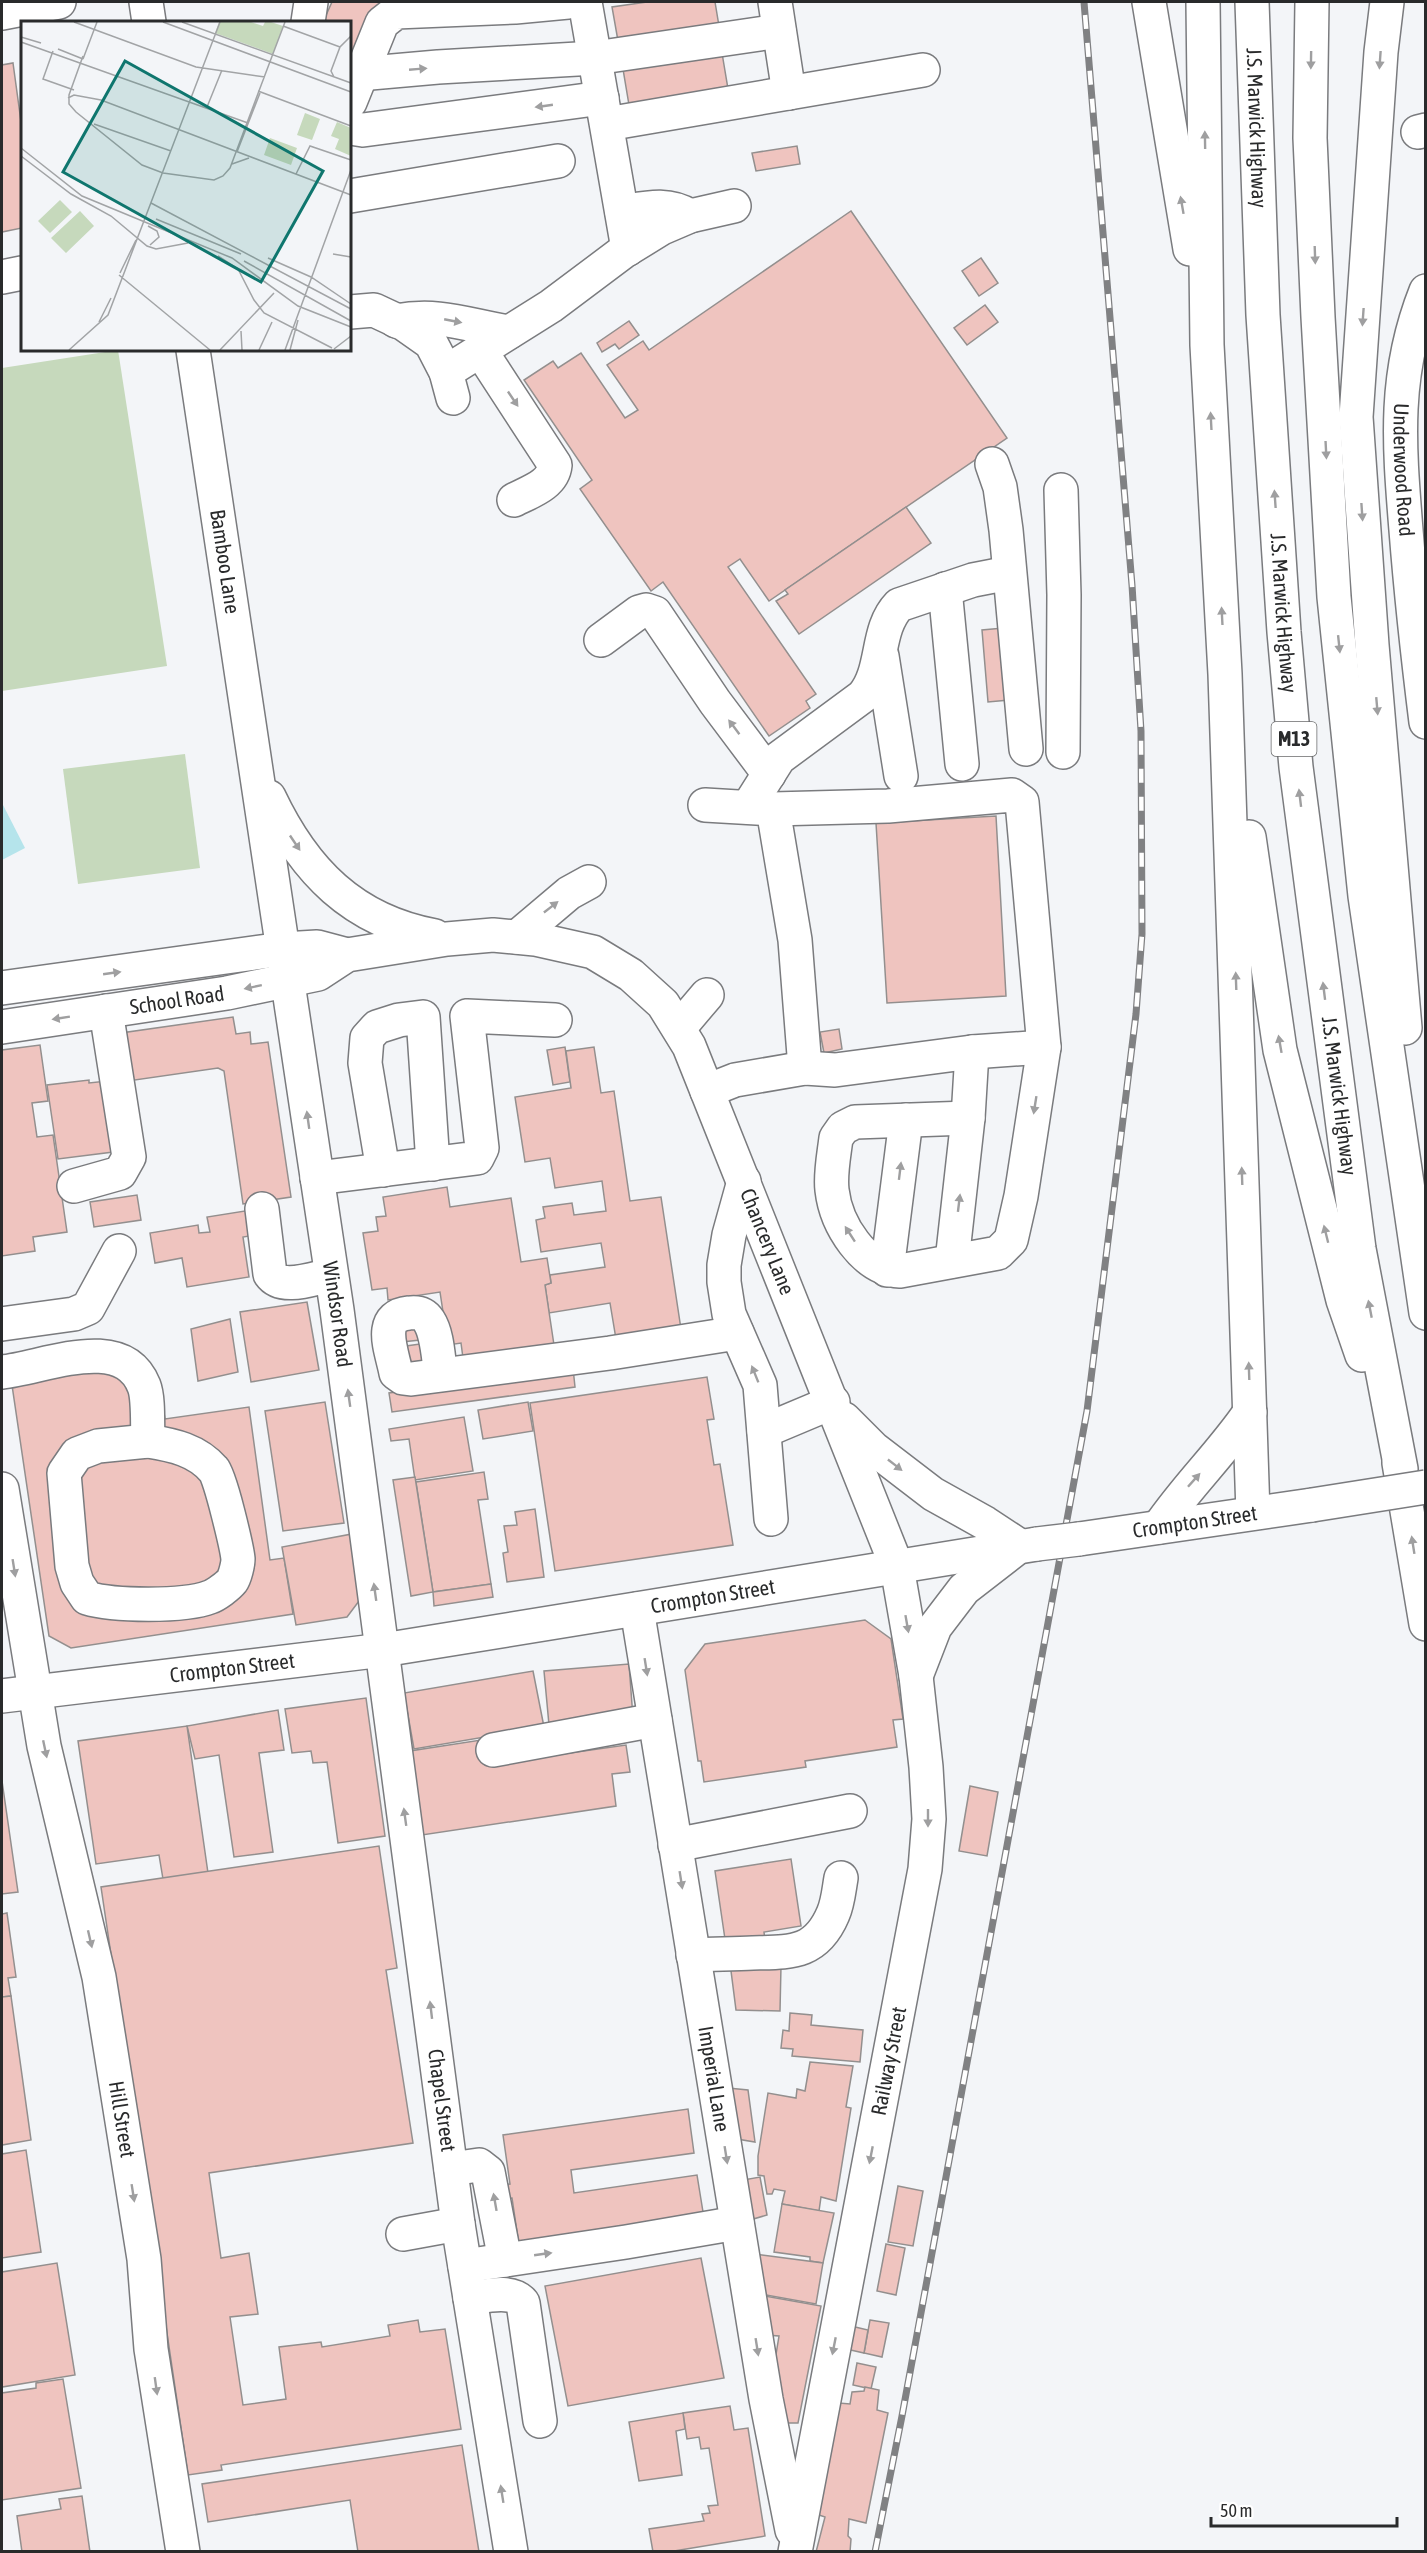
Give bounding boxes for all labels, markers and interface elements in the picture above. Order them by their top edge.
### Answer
inset map [21,21,351,351]
street label: J.S. Marwick Highway [1243,48,1272,209]
one-way arrow [1307,50,1316,69]
one-way arrow [1375,50,1385,69]
one-way arrow [408,64,427,74]
one-way arrow [534,101,553,110]
one-way arrow [1200,130,1210,149]
one-way arrow [1178,195,1187,214]
one-way arrow [1310,245,1319,264]
one-way arrow [1358,308,1367,327]
one-way arrow [443,317,462,326]
one-way arrow [507,390,519,406]
street label: Underwood Road [1390,403,1419,537]
one-way arrow [1207,412,1216,431]
one-way arrow [1321,440,1330,459]
one-way arrow [1271,489,1280,508]
one-way arrow [1358,502,1367,521]
street label: Bamboo Lane [206,508,245,615]
street label: J.S. Marwick Highway [1266,533,1302,694]
one-way arrow [1218,607,1227,626]
one-way arrow [1334,635,1344,654]
one-way arrow [1372,697,1382,716]
one-way arrow [728,719,740,734]
road number: M13 [1272,722,1316,756]
one-way arrow [1295,788,1305,807]
one-way arrow [289,835,301,851]
one-way arrow [543,901,559,913]
one-way arrow [102,968,121,977]
one-way arrow [1231,971,1240,990]
street label: School Road [128,981,226,1019]
one-way arrow [1319,982,1329,1001]
one-way arrow [244,983,263,992]
one-way arrow [51,1014,70,1023]
street label: J.S. Marwick Highway [1318,1015,1362,1177]
one-way arrow [1275,1035,1284,1054]
one-way arrow [1031,1096,1040,1115]
one-way arrow [303,1111,312,1130]
one-way arrow [895,1161,904,1180]
one-way arrow [1238,1166,1247,1185]
street label: Chancery Lane [736,1185,800,1298]
one-way arrow [954,1194,963,1213]
one-way arrow [1321,1224,1331,1243]
one-way arrow [845,1226,856,1243]
street label: Windsor Road [319,1260,357,1369]
one-way arrow [1365,1299,1374,1318]
one-way arrow [1244,1361,1253,1380]
one-way arrow [750,1365,760,1383]
one-way arrow [344,1389,353,1408]
one-way arrow [888,1458,903,1470]
one-way arrow [1187,1473,1201,1488]
street label: Crompton Street [1131,1500,1258,1542]
one-way arrow [1408,1536,1417,1555]
one-way arrow [10,1559,19,1578]
street label: Crompton Street [649,1574,777,1617]
one-way arrow [370,1582,379,1601]
one-way arrow [903,1615,912,1634]
street label: Crompton Street [168,1648,296,1687]
one-way arrow [642,1657,651,1676]
one-way arrow [41,1740,50,1759]
one-way arrow [400,1807,410,1826]
one-way arrow [923,1809,933,1828]
one-way arrow [677,1870,686,1889]
one-way arrow [86,1929,95,1948]
one-way arrow [426,2000,435,2019]
street label: Railway Street [866,2004,910,2117]
street label: Imperial Lane [694,2024,735,2133]
street label: Chapel Street [424,2047,461,2153]
street label: Hill Street [105,2079,141,2159]
one-way arrow [866,2145,875,2164]
one-way arrow [722,2146,731,2165]
one-way arrow [129,2183,138,2202]
one-way arrow [490,2192,499,2211]
one-way arrow [534,2250,553,2259]
one-way arrow [829,2337,838,2356]
one-way arrow [753,2338,762,2357]
one-way arrow [152,2377,161,2396]
one-way arrow [497,2484,506,2503]
scale bar [1211,2490,1397,2528]
text: 50 m [1220,2500,1252,2521]

